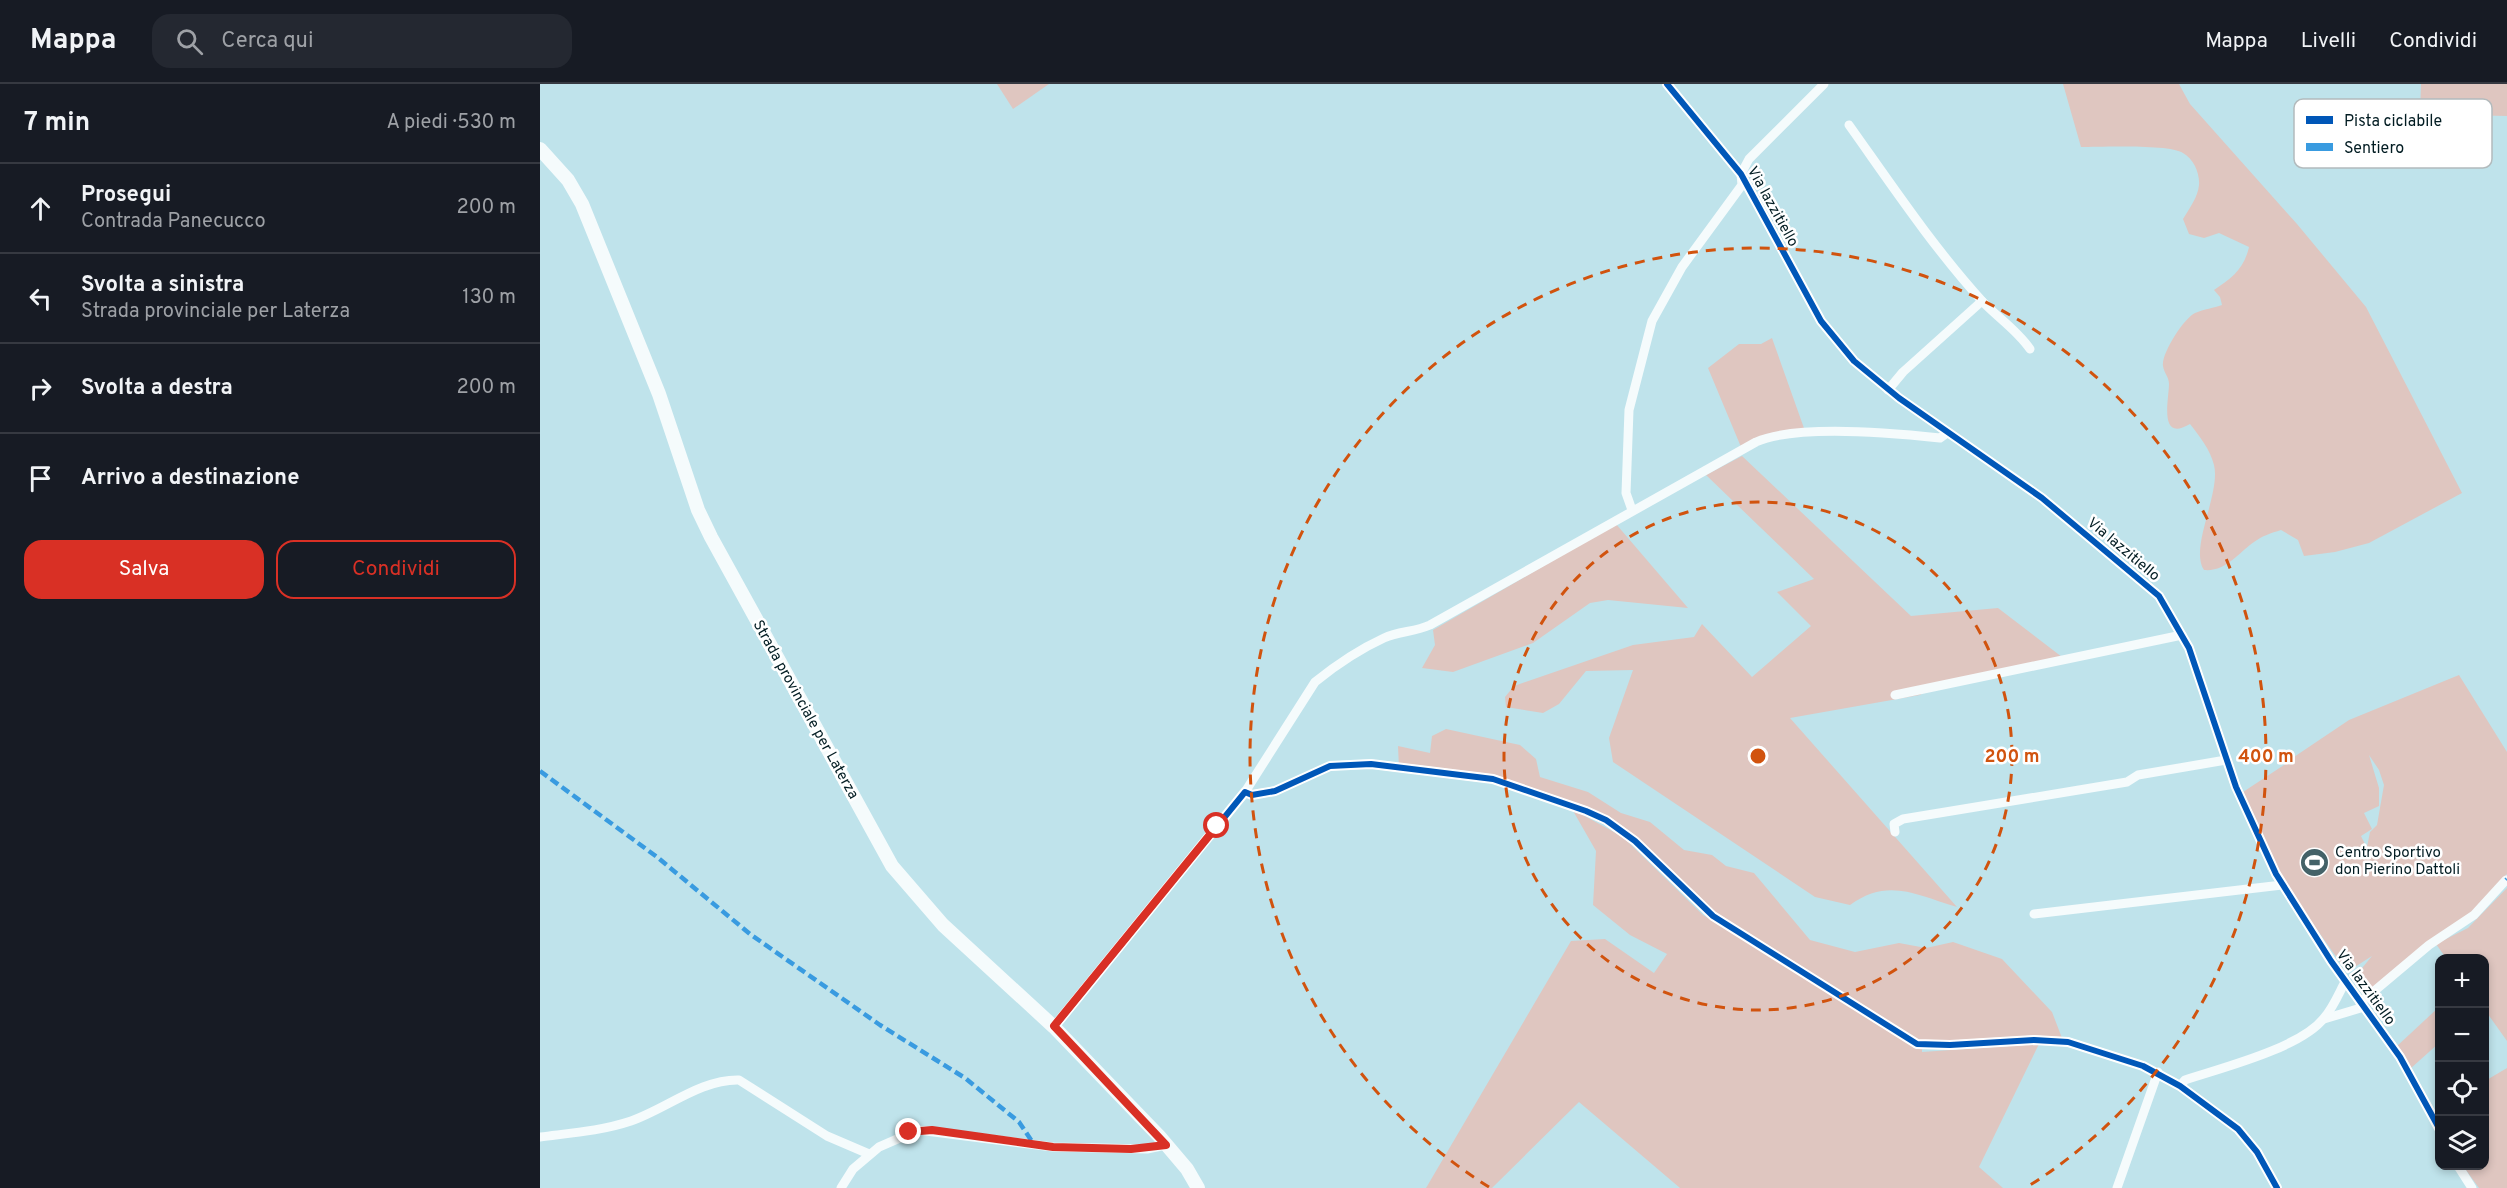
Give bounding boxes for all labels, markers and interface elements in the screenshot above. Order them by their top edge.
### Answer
search box [152,14,572,68]
text: Mappa [30,23,116,59]
icon: search [173,25,206,58]
text: Cerca qui [221,28,314,55]
text: Mappa [2205,28,2268,55]
text: Livelli [2301,28,2356,55]
text: Condividi [2389,28,2477,55]
legend [2294,99,2492,168]
text: 7 min [24,107,90,140]
text: A piedi · 530 m [387,110,516,136]
text: Pista ciclabile [2344,112,2442,132]
text: Sentiero [2344,139,2404,159]
street label: Via Iazzitiello [1742,163,1802,251]
text: Prosegui [81,182,171,209]
icon: ahead [24,192,57,225]
text: 200 m [457,195,516,221]
text: Contrada Panecucco [81,209,266,235]
text: Svolta a sinistra [81,272,244,299]
icon: left [24,282,57,315]
text: 130 m [462,285,516,311]
text: Strada provinciale per Laterza [81,299,350,325]
icon: right [24,372,57,405]
text: Svolta a destra [81,375,233,402]
text: 200 m [457,375,516,401]
icon: arrive [24,462,57,495]
text: Arrivo a destinazione [81,465,299,492]
street label: Via Iazzitiello [2083,514,2163,586]
button: Salva [24,540,264,599]
button: Condividi [276,540,516,599]
street label: Strada provinciale per Laterza [748,617,862,803]
centre of rings [1748,746,1768,766]
text: 200 m [1984,746,2040,769]
text: 400 m [2238,746,2294,769]
route start [1203,812,1229,838]
place label: Centro Sportivo don Pierino Dattoli [2335,844,2460,880]
sports icon: Centro Sportivo don Pierino Dattoli [2298,846,2330,878]
street label: Via Iazzitiello [2331,946,2399,1030]
map controls [2435,954,2489,1170]
button: + [2435,954,2489,1008]
button: − [2435,1008,2489,1062]
button: locate [2435,1062,2489,1116]
button: layers [2435,1116,2489,1170]
route end [895,1118,921,1144]

